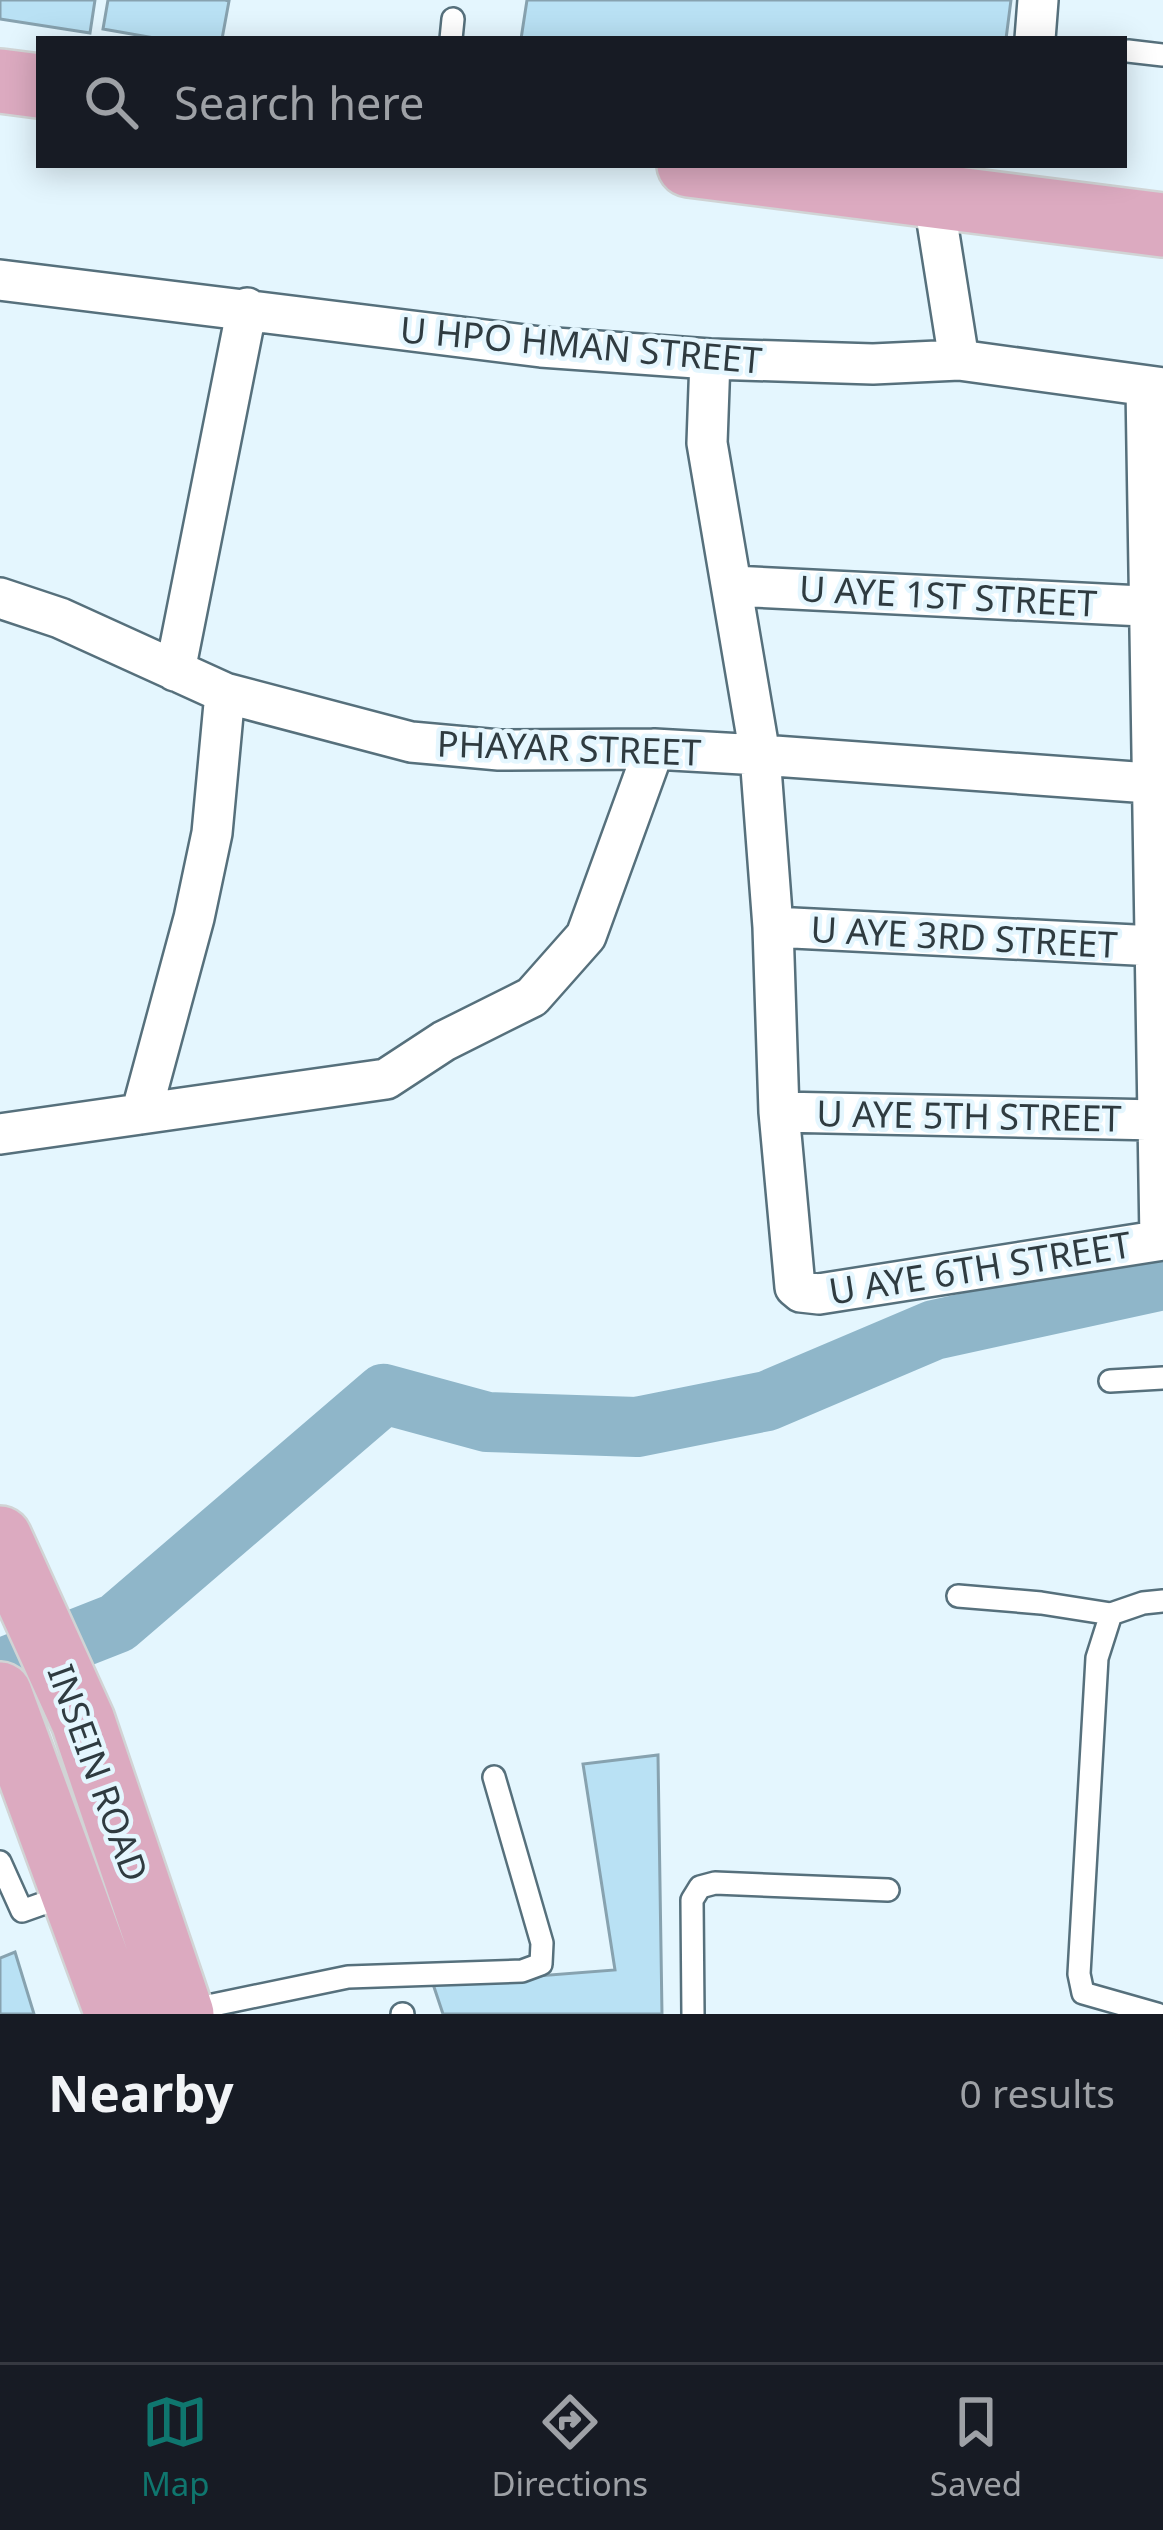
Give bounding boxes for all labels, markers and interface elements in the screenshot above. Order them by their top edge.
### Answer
search box [36,36,1127,168]
icon: search [78,69,144,135]
text: Search here [174,72,424,133]
street label: U HPO HMAN STREET [398,304,764,385]
street label: U AYE 1ST STREET [798,563,1098,628]
street label: PHAYAR STREET [436,718,702,777]
street label: U AYE 3RD STREET [809,904,1119,969]
street label: U AYE 5TH STREET [816,1088,1122,1143]
street label: U AYE 6TH STREET [825,1219,1134,1316]
street label: INSEIN ROAD [37,1658,160,1888]
text: Nearby [48,2057,234,2127]
text: 0 results [960,2066,1115,2119]
tab: Map [141,2389,210,2506]
tab: Directions [491,2389,648,2506]
tab: Saved [930,2389,1022,2506]

